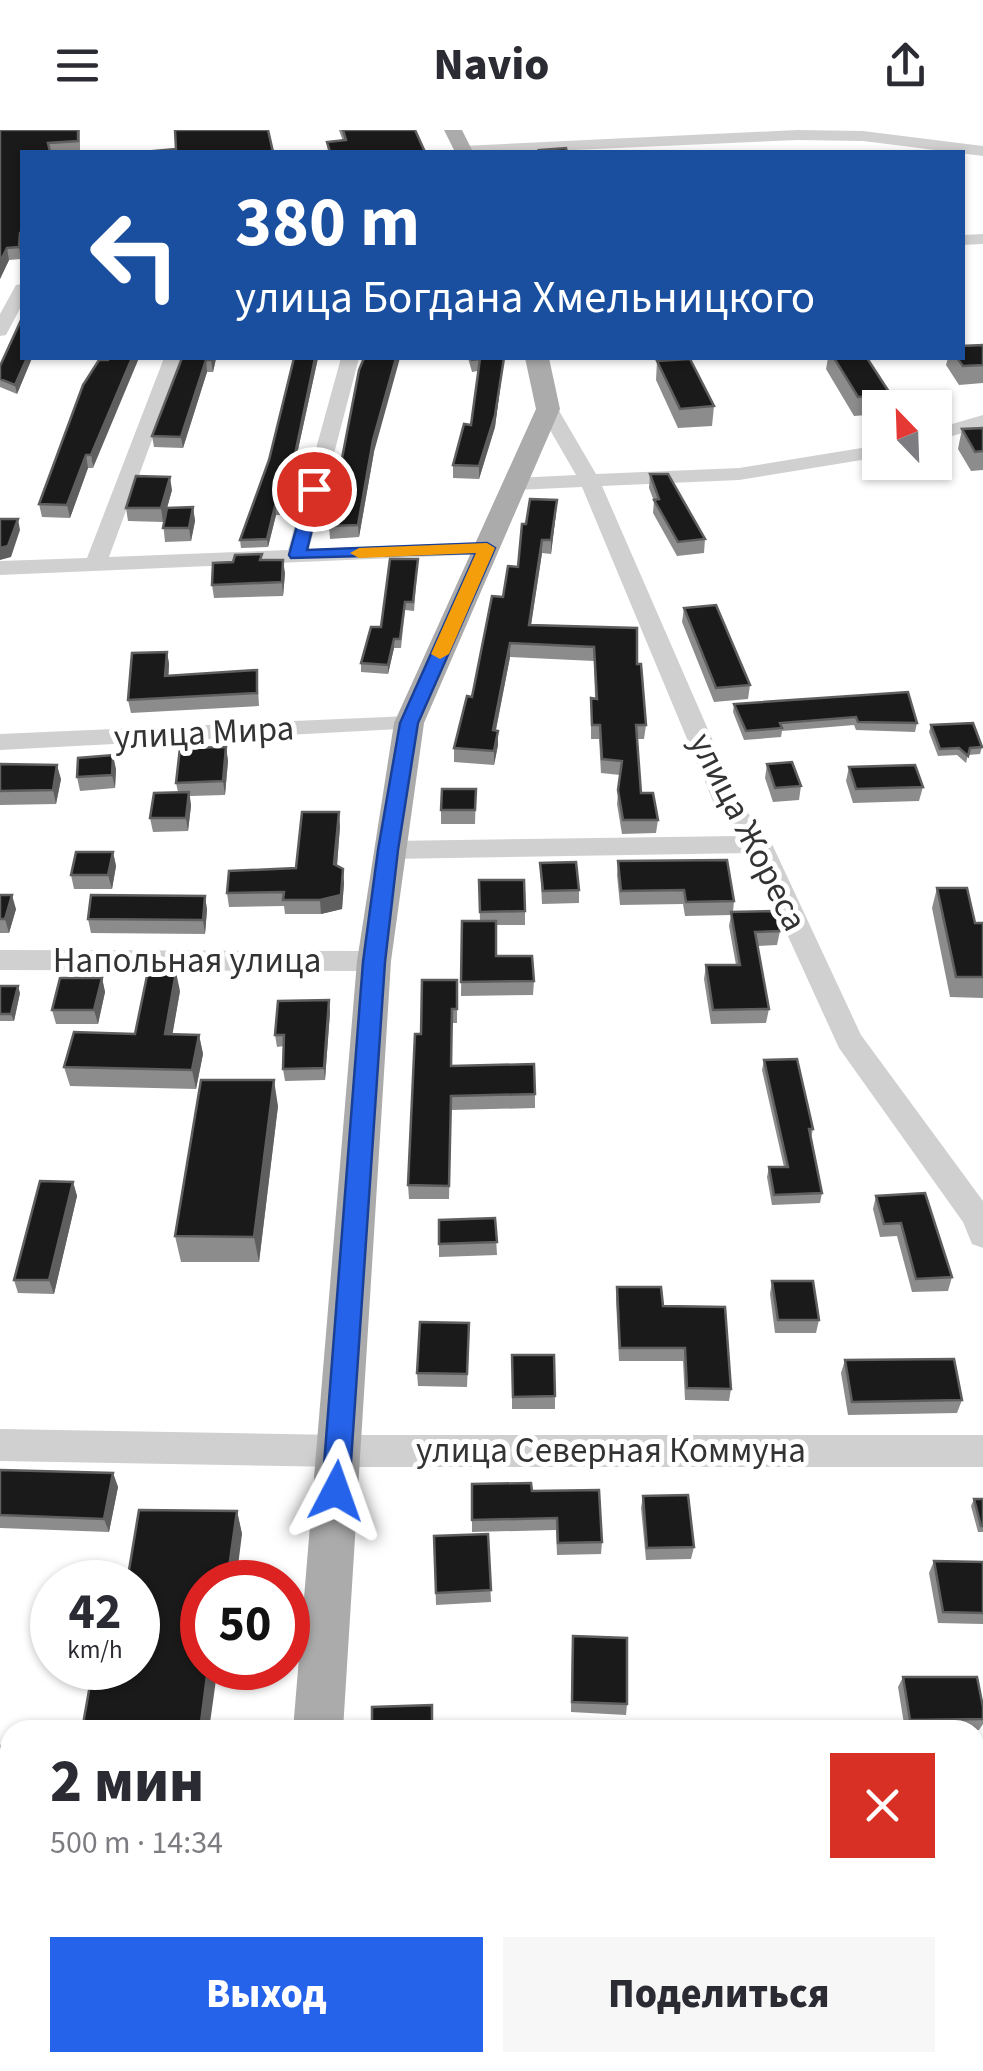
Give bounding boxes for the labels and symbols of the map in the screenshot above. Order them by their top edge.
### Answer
north arrow [862,390,952,480]
pin [272,447,357,532]
street label: улица Мира [113,703,295,763]
street label: улица Жореса [677,724,819,940]
street label: Напольная улица [53,936,321,986]
street label: улица Северная Коммуна [416,1426,806,1476]
position arrow [284,1439,388,1543]
speed limit sign: 50 [180,1560,310,1690]

